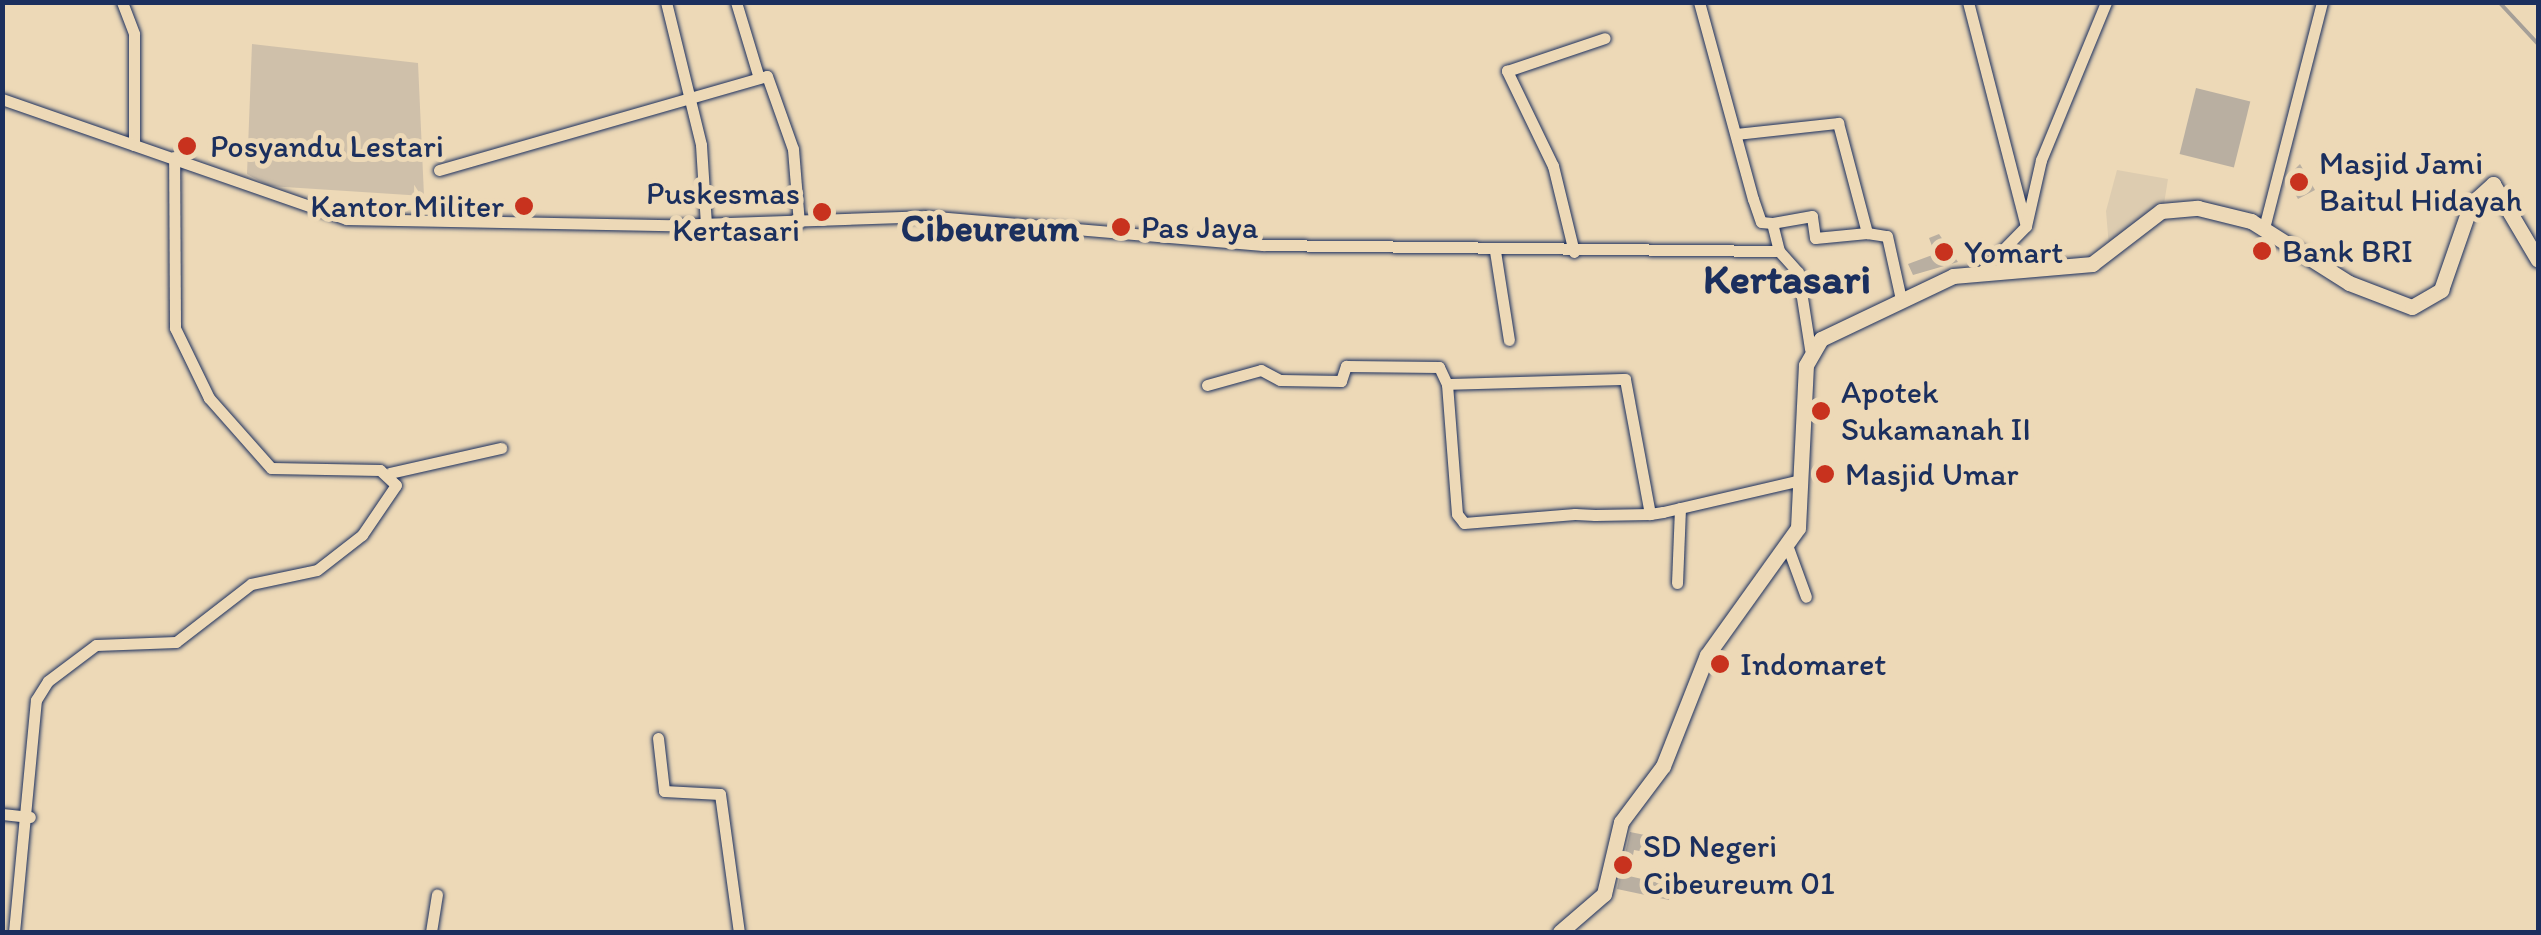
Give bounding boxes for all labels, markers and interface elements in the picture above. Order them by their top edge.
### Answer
place label: Posyandu Lestari [210,127,444,165]
marker: Posyandu Lestari [174,133,200,159]
place label: Masjid Jami Baitul Hidayah [2319,145,2523,220]
marker: Masjid Jami Baitul Hidayah [2288,171,2310,193]
place label: Puskesmas Kertasari [646,175,800,250]
place label: Kantor Militer [310,187,504,225]
marker: Kantor Militer [513,195,535,217]
marker: Puskesmas Kertasari [809,199,835,225]
district label: Cibeureum [901,206,1079,252]
place label: Pas Jaya [1141,208,1258,246]
marker: Pas Jaya [1110,216,1132,238]
place label: Bank BRI [2282,232,2413,270]
place label: Yomart [1964,233,2063,271]
marker: Bank BRI [2251,240,2273,262]
marker: Yomart [1933,241,1955,263]
district label: Kertasari [1703,254,1871,304]
place label: Apotek Sukamanah II [1841,374,2031,449]
marker: Apotek Sukamanah II [1810,400,1832,422]
place label: Masjid Umar [1845,455,2019,493]
marker: Masjid Umar [1814,463,1836,485]
place label: Indomaret [1740,645,1886,683]
marker: Indomaret [1709,653,1731,675]
place label: SD Negeri Cibeureum 01 [1643,828,1835,903]
marker: SD Negeri Cibeureum 01 [1612,854,1634,876]

